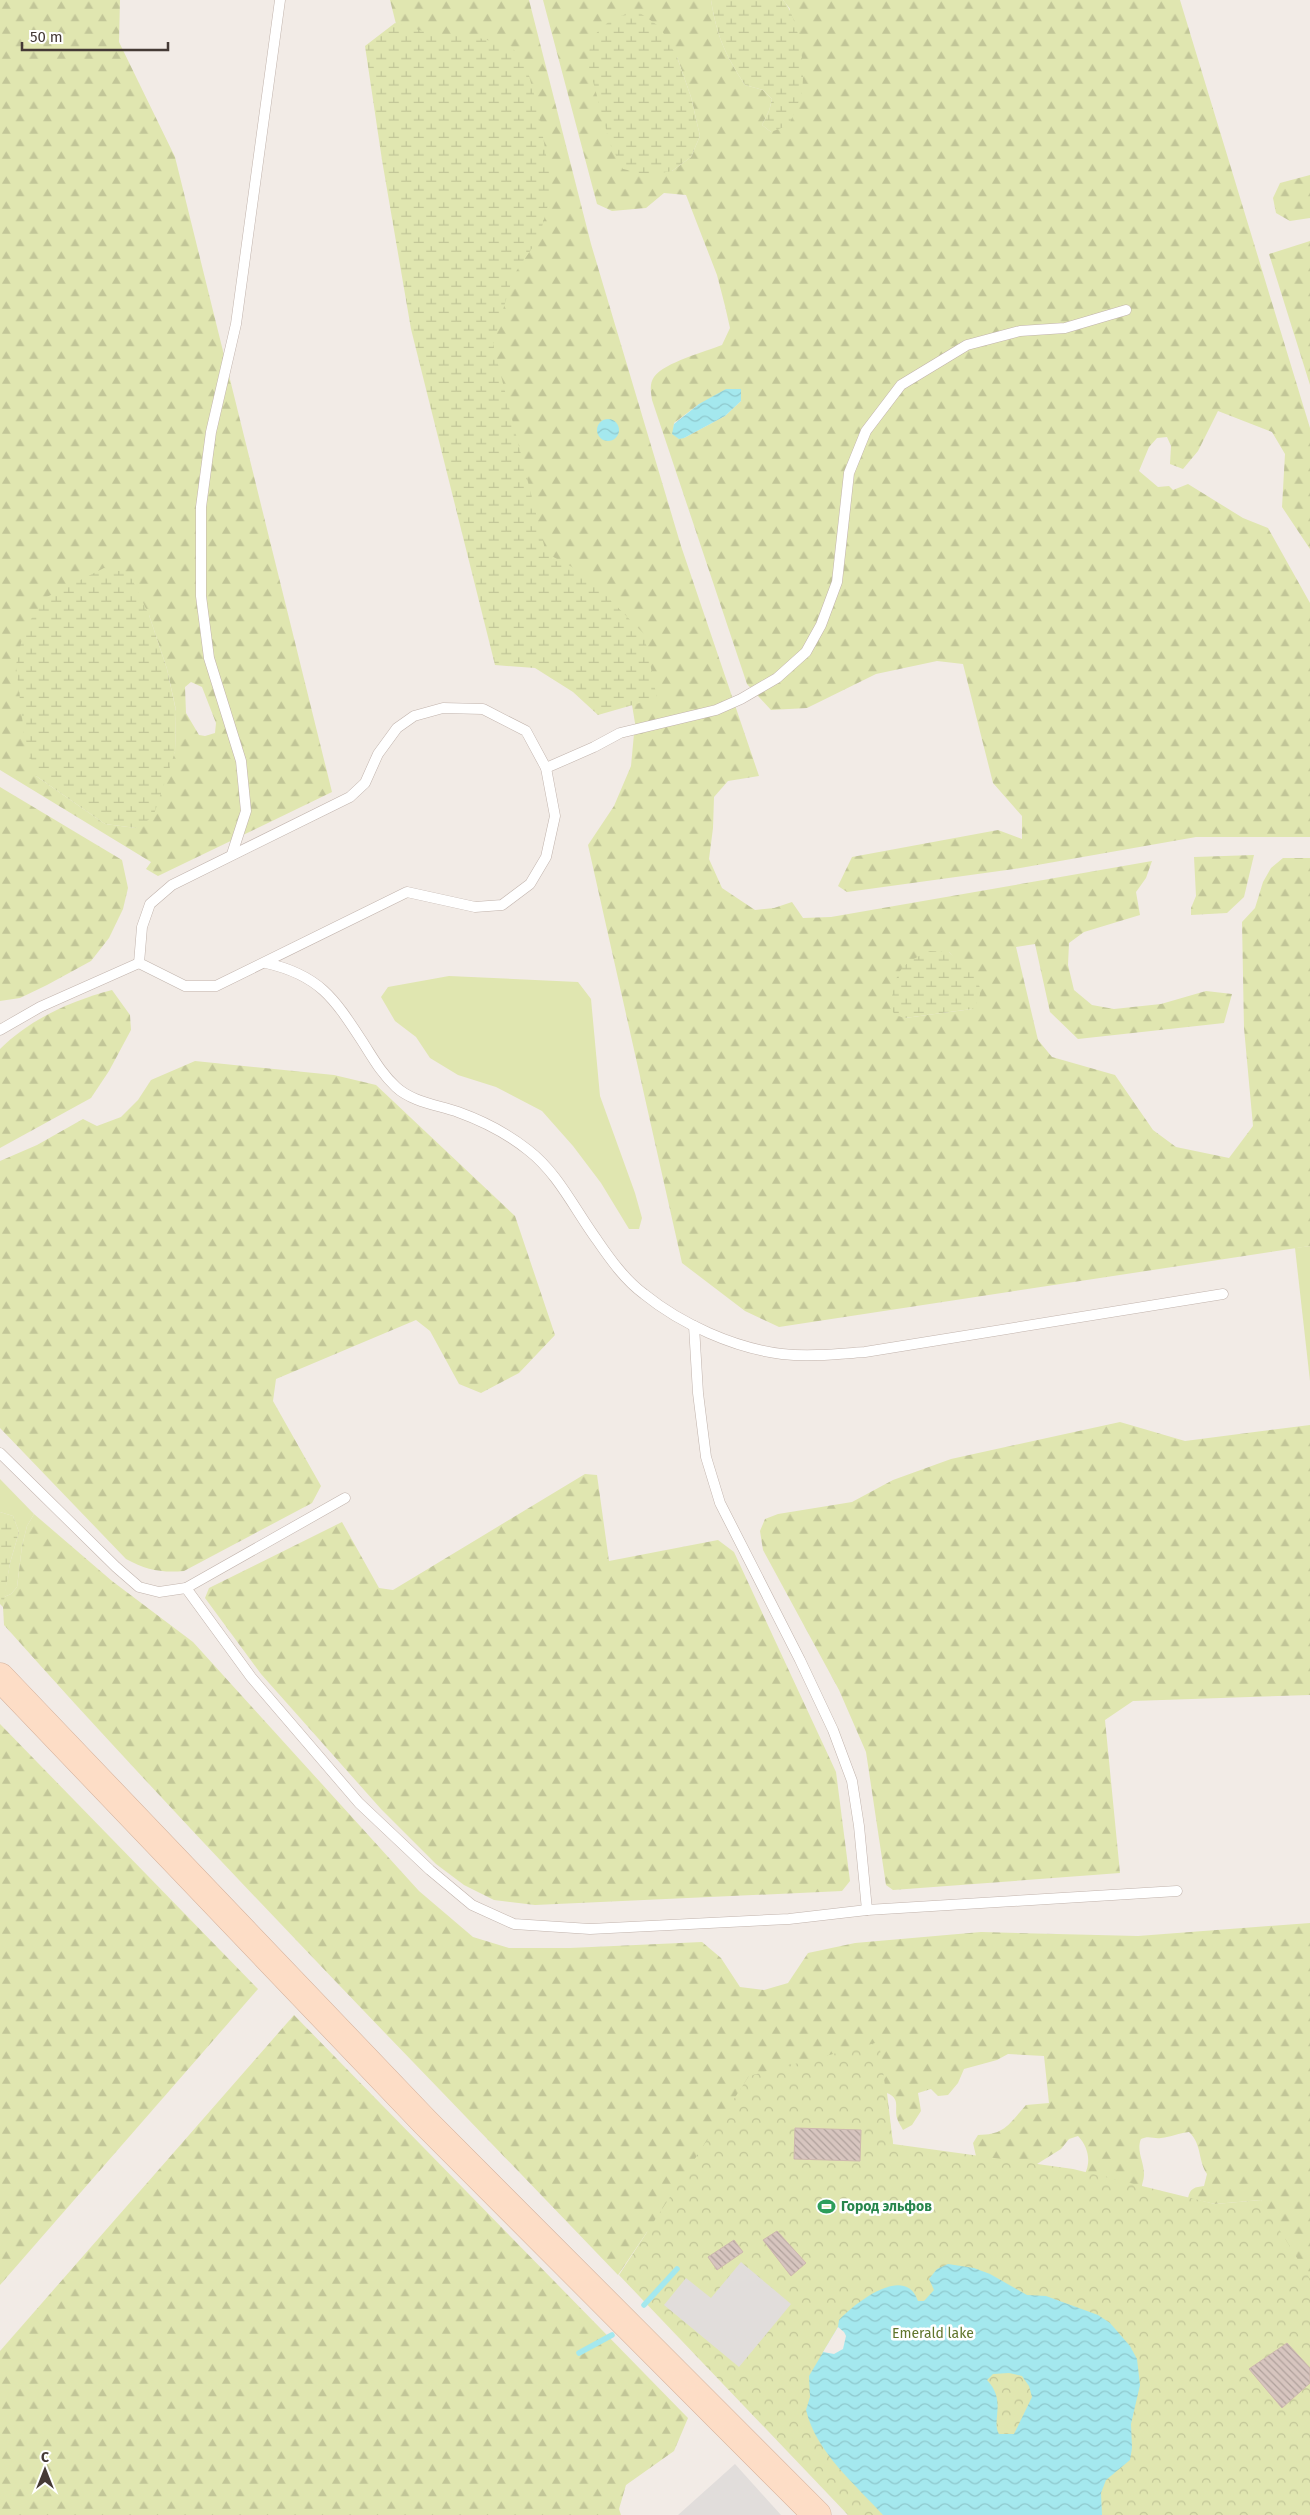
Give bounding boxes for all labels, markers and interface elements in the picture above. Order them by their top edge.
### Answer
scale bar [22,20,169,52]
text: 50 m [30,28,63,46]
sports icon: Город эльфов [817,2196,837,2216]
place label: Город эльфов [841,2198,932,2215]
park label: Emerald lake [892,2325,974,2342]
north arrow [20,2445,70,2495]
text: С [41,2449,49,2466]

